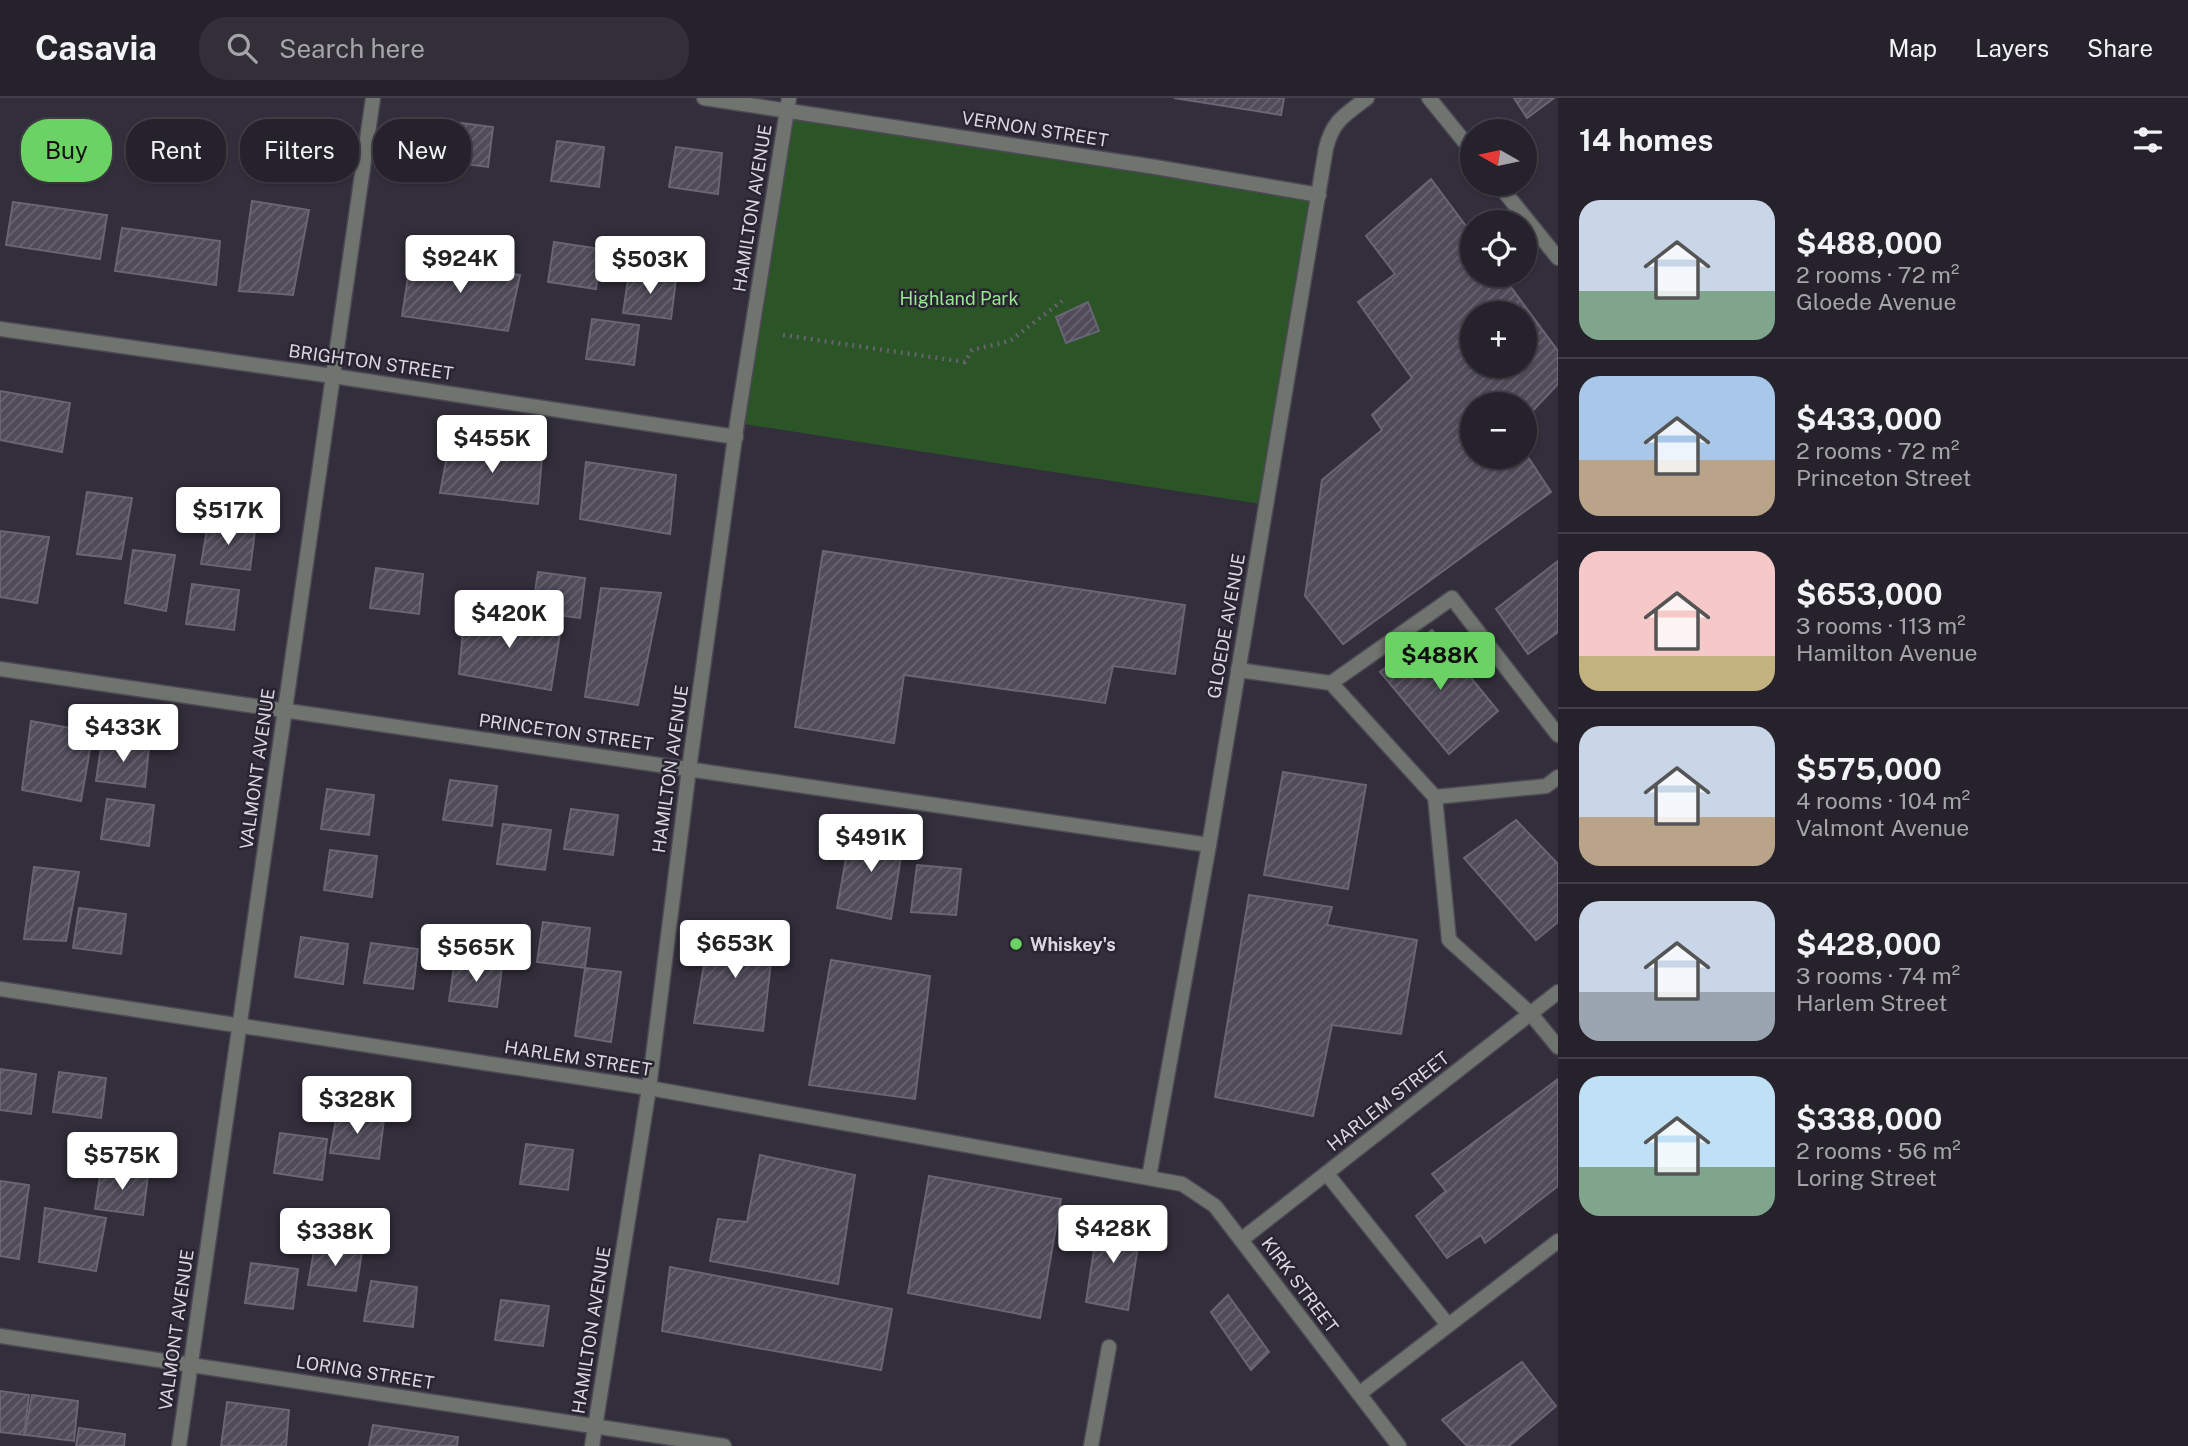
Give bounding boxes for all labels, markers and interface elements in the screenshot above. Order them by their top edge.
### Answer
search box [199,17,689,80]
text: Casavia [35,29,157,67]
icon: search [223,29,261,67]
text: Search here [279,33,425,64]
text: Map [1888,34,1937,62]
text: Layers [1975,34,2049,62]
text: Share [2087,34,2153,62]
street label: VERNON STREET [960,107,1110,151]
chip: Buy [21,119,112,182]
chip: Rent [126,119,226,182]
chip: Filters [240,119,359,182]
chip: New [373,119,471,182]
north arrow [1460,119,1536,196]
map controls [1460,119,1537,469]
icon: filters [2129,121,2167,159]
text: 14 homes [1579,122,1713,158]
street label: HAMILTON AVENUE [728,123,776,293]
button: locate [1460,210,1537,287]
text: $488,000 [1796,225,1942,261]
icon: home [1635,228,1719,312]
pin: $924K [411,236,509,295]
pin: $503K [601,236,699,296]
text: $924K [422,244,499,271]
text: $503K [611,245,689,272]
text: 2 rooms · 72 m² [1796,261,1959,288]
park label: Highland Park [900,288,1019,309]
text: Gloede Avenue [1796,288,1956,315]
button: + [1460,301,1537,378]
street label: BRIGHTON STREET [287,340,455,384]
button: − [1460,392,1537,469]
text: $433,000 [1796,401,1942,437]
icon: home [1635,404,1719,488]
pin: $455K [443,416,541,475]
text: $455K [453,424,531,451]
text: 2 rooms · 72 m² [1796,437,1959,464]
text: Princeton Street [1796,464,1971,491]
pin: $517K [179,488,277,547]
text: $517K [192,496,264,523]
street label: GLOEDE AVENUE [1203,552,1249,700]
text: $653,000 [1796,576,1943,612]
icon: home [1635,579,1719,663]
pin: $420K [460,590,558,650]
text: $420K [471,599,547,626]
text: 3 rooms · 113 m² [1796,612,1966,639]
pin: $488K [1391,632,1489,692]
text: Hamilton Avenue [1796,639,1978,666]
text: $488K [1401,641,1479,668]
street label: HAMILTON AVENUE [648,684,692,854]
street label: VALMONT AVENUE [235,687,279,851]
pin: $433K [74,704,172,764]
street label: PRINCETON STREET [477,709,655,755]
text: $433K [84,713,162,740]
text: $575,000 [1796,751,1942,787]
icon: home [1635,754,1719,838]
text: 4 rooms · 104 m² [1796,787,1970,814]
pin: $491K [822,814,920,874]
text: Valmont Avenue [1796,814,1969,841]
text: $491K [835,823,907,850]
pin: $653K [686,920,784,980]
pin: $565K [427,924,525,984]
text: $428,000 [1796,926,1941,962]
text: $653K [696,929,774,956]
icon: home [1635,929,1719,1013]
text: $565K [437,933,515,960]
place label: Whiskey's [1030,934,1116,955]
marker: Whiskey's [1008,936,1024,952]
text: 3 rooms · 74 m² [1796,962,1960,989]
text: Harlem Street [1796,989,1947,1016]
street label: HARLEM STREET [503,1036,653,1080]
street label: HARLEM STREET [1323,1047,1453,1155]
pin: $328K [308,1076,406,1136]
text: $328K [318,1085,396,1112]
text: $338,000 [1796,1101,1942,1137]
icon: home [1635,1104,1719,1188]
pin: $575K [73,1132,171,1192]
text: 2 rooms · 56 m² [1796,1137,1961,1164]
text: $575K [83,1141,161,1168]
text: Loring Street [1796,1164,1937,1191]
pin: $428K [1064,1206,1162,1265]
pin: $338K [286,1208,384,1268]
text: $428K [1074,1214,1152,1241]
text: $338K [296,1217,374,1244]
street label: KIRK STREET [1257,1233,1343,1337]
street label: HAMILTON AVENUE [567,1245,615,1415]
street label: VALMONT AVENUE [154,1248,198,1412]
street label: LORING STREET [294,1351,436,1393]

